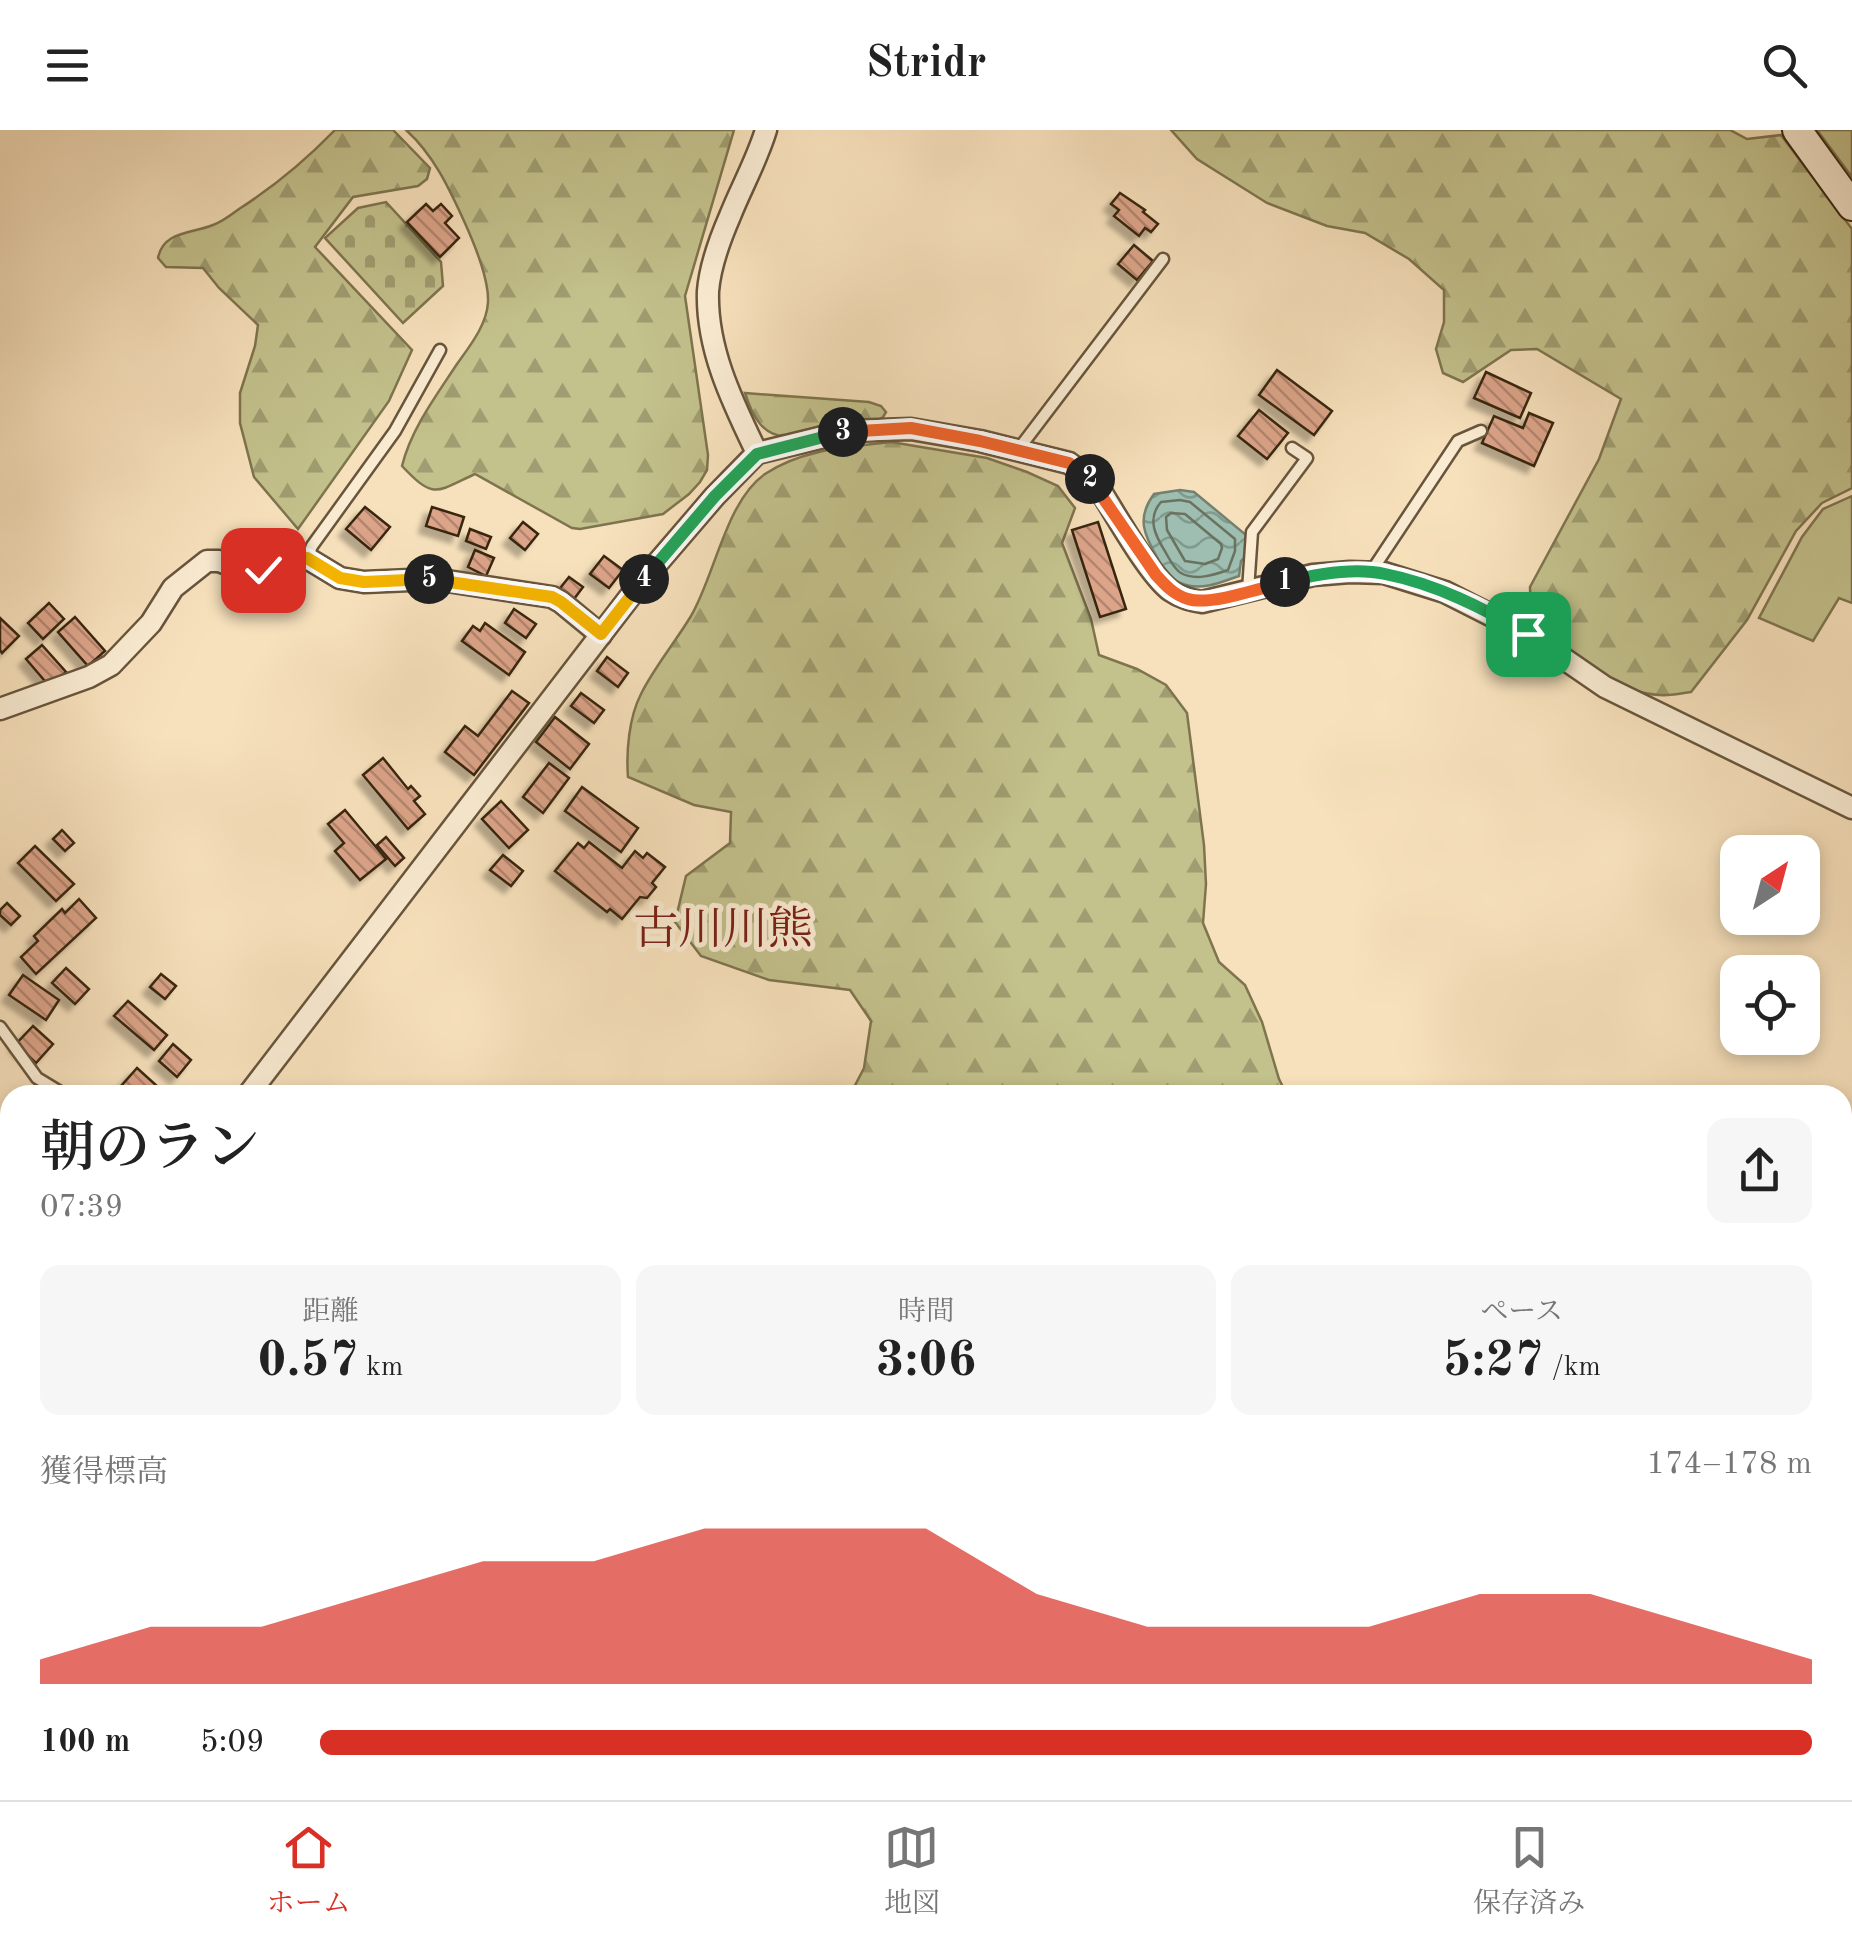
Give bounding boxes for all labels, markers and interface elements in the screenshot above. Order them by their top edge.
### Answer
icon: menu [40,38,95,93]
icon: search [1757,38,1812,93]
text: Stridr [866,42,986,87]
pin: 3 [818,407,868,457]
text: 3 [835,418,851,446]
pin: 2 [1065,454,1115,504]
text: 2 [1082,465,1098,493]
pin [221,528,306,613]
icon: check [236,543,291,598]
pin: 5 [404,554,454,604]
pin: 4 [619,554,669,604]
pin: 1 [1260,557,1310,607]
text: 5 [421,565,437,593]
text: 4 [636,565,652,593]
text: 1 [1277,568,1293,596]
pin [1486,592,1571,677]
icon: arrive [1501,607,1556,662]
north arrow [1720,835,1820,935]
map controls [1720,835,1820,1055]
district label: 古川川熊 [633,905,813,954]
button: locate [1720,955,1820,1055]
button: share [1707,1118,1812,1223]
text: 朝のラン [40,1123,260,1178]
text: 07:39 [40,1192,123,1224]
text: 距離 [302,1299,358,1327]
text: 時間 [898,1299,954,1327]
text: ペース [1480,1299,1563,1327]
text: 0.57 [258,1337,359,1387]
text: 3:06 [875,1337,976,1387]
text: 5:27 [1443,1337,1544,1387]
text: km [359,1354,403,1382]
text: /km [1544,1354,1601,1382]
text: 174–178 m [1646,1449,1812,1481]
text: 獲得標高 [40,1458,168,1490]
text: 100 m [40,1727,130,1759]
text: 5:09 [200,1727,265,1759]
tab: ホーム [267,1820,351,1923]
tab: 地図 [884,1820,940,1923]
tab: 保存済み [1473,1820,1585,1923]

